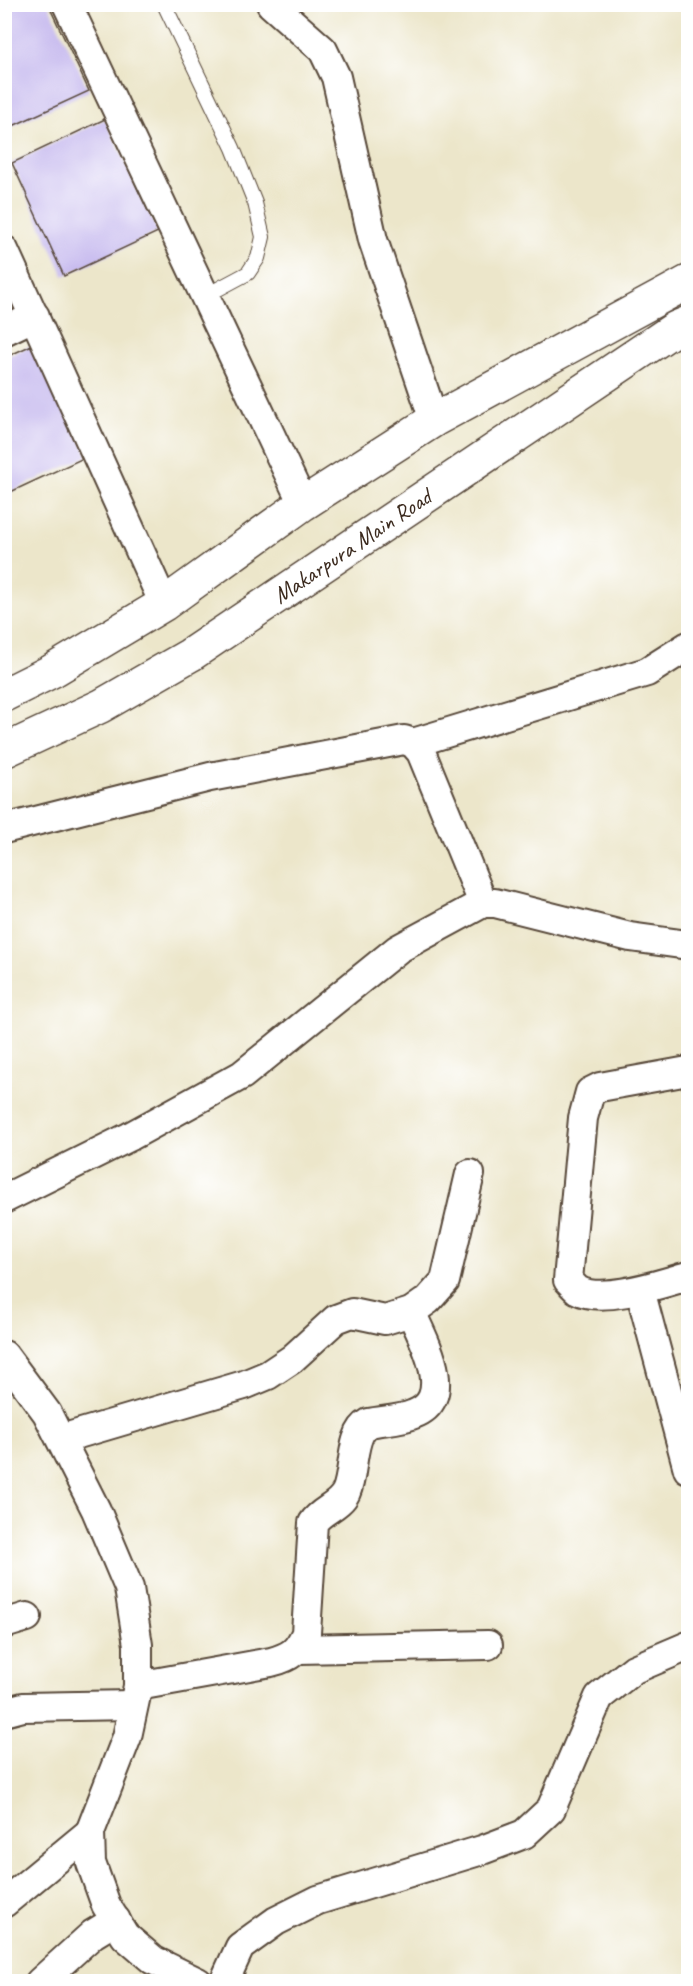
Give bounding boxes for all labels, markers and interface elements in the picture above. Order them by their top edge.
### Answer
street label: Makarpura Main Road [267,480,440,610]

